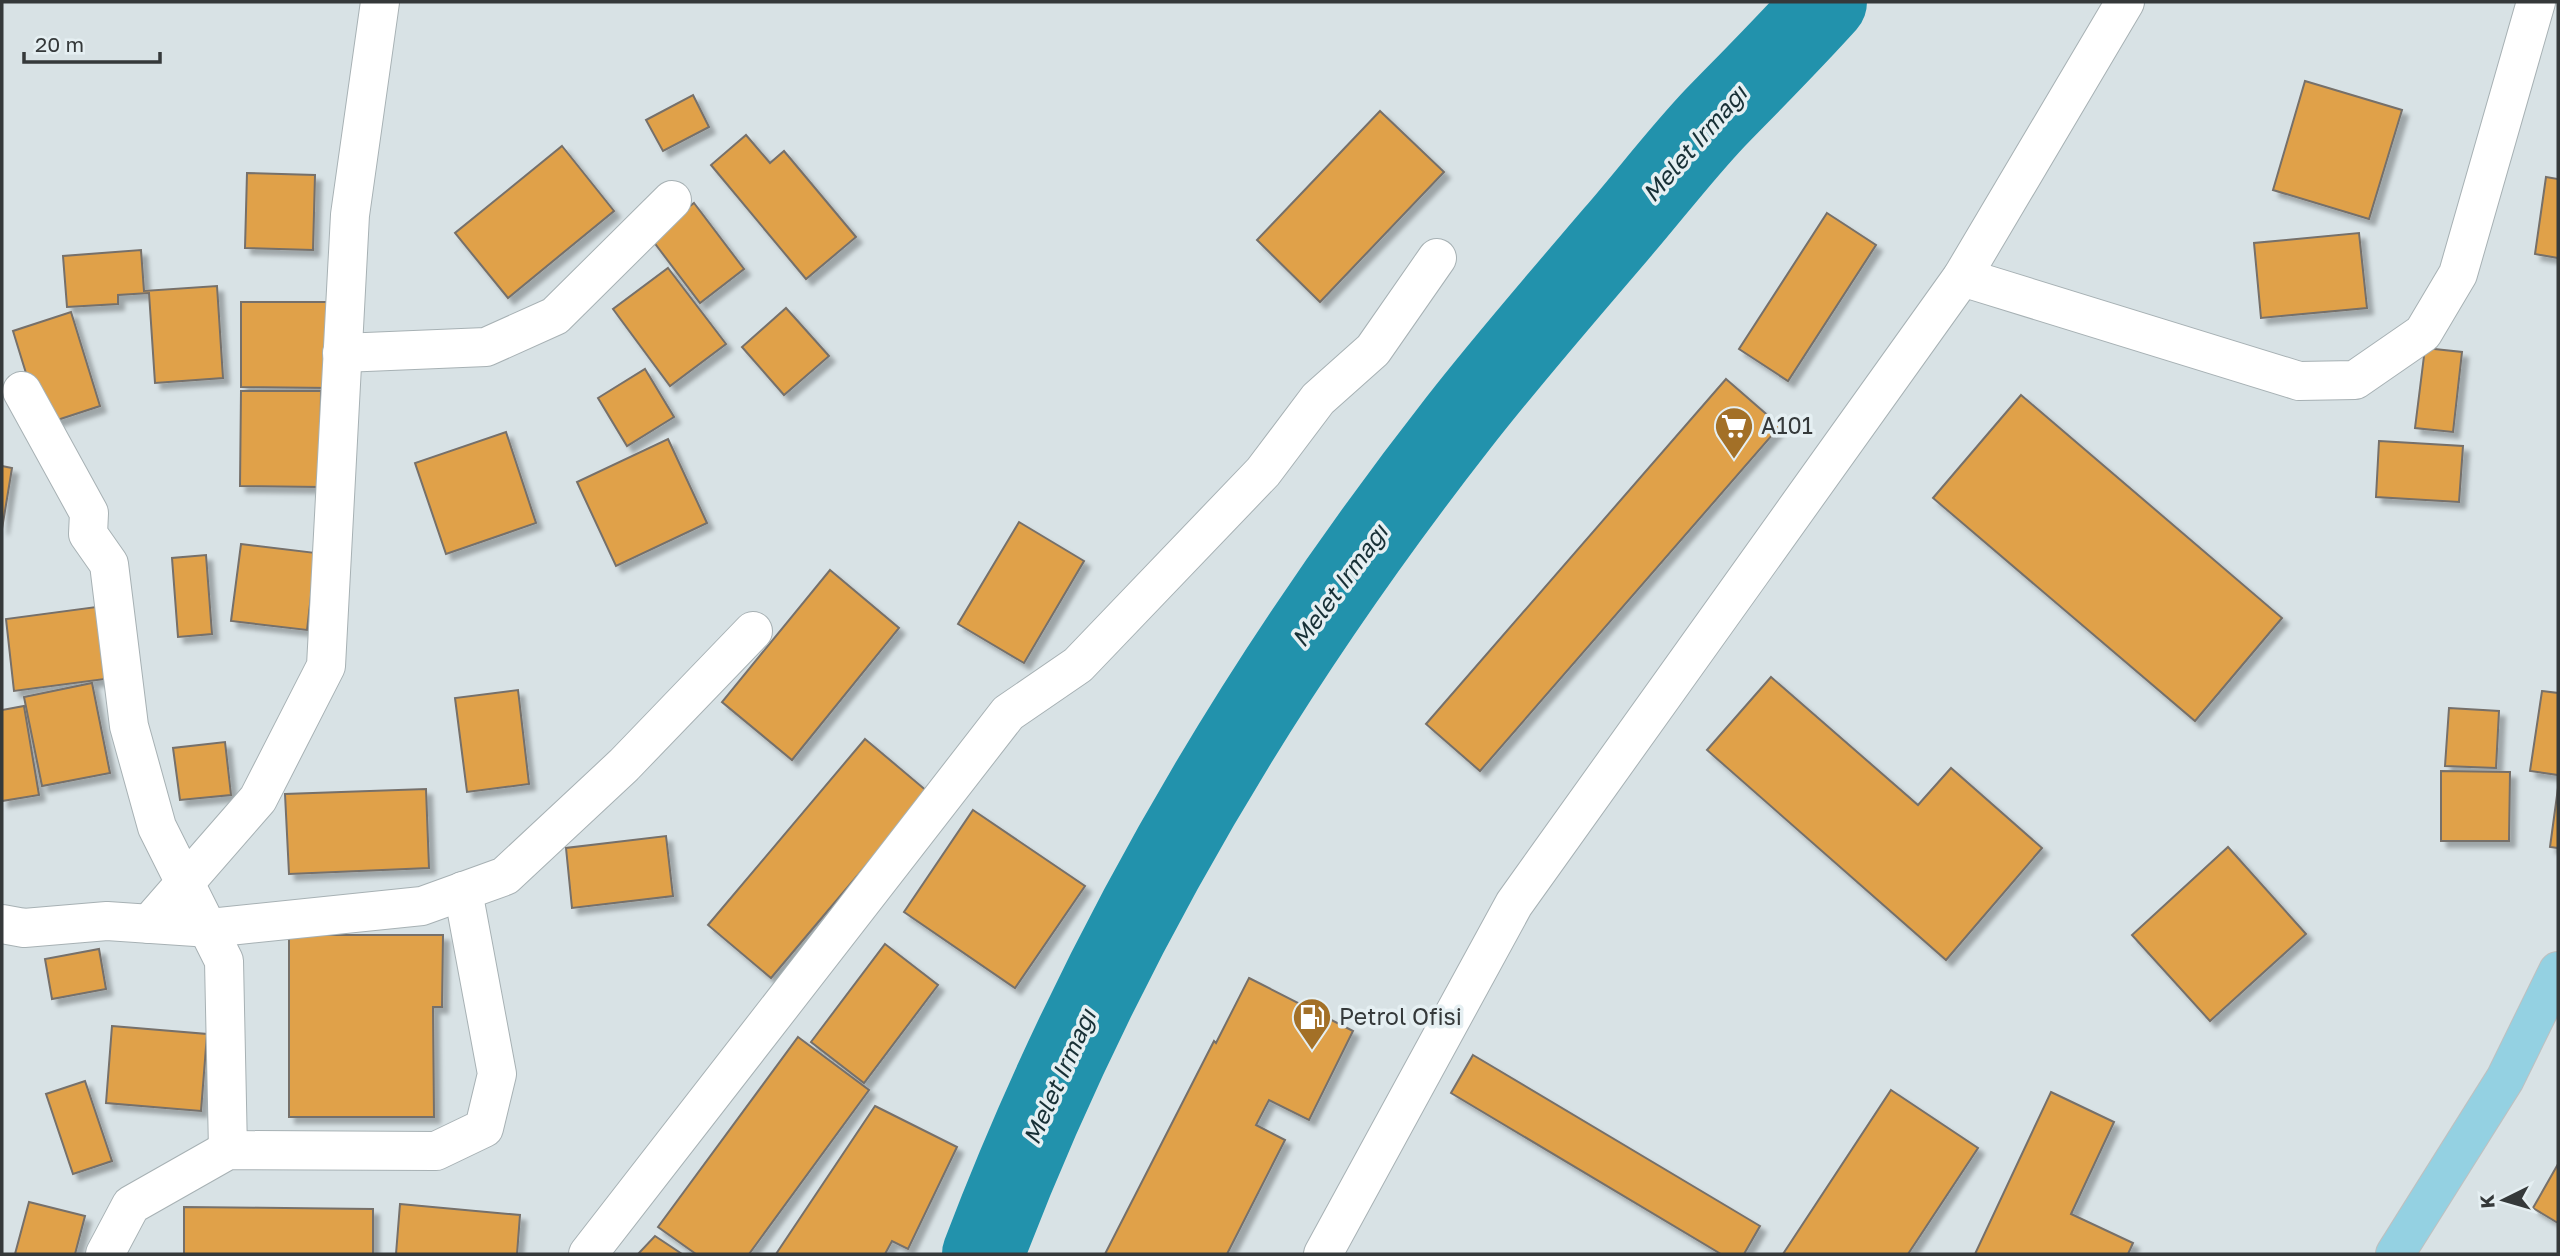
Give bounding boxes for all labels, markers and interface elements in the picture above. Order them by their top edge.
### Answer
scale bar [24,21,161,65]
text: 20 m [35,31,84,57]
water label: Melet Irmağı [1636,78,1754,208]
supermarket icon: A101 [1713,405,1755,460]
place label: A101 [1761,411,1813,439]
water label: Melet Irmağı [1285,517,1395,653]
fuel station icon: Petrol Ofisi [1291,996,1333,1051]
place label: Petrol Ofisi [1339,1002,1462,1030]
water label: Melet Irmağı [1016,1003,1103,1149]
north arrow [2469,1165,2539,1235]
text: K [2474,1193,2499,1209]

